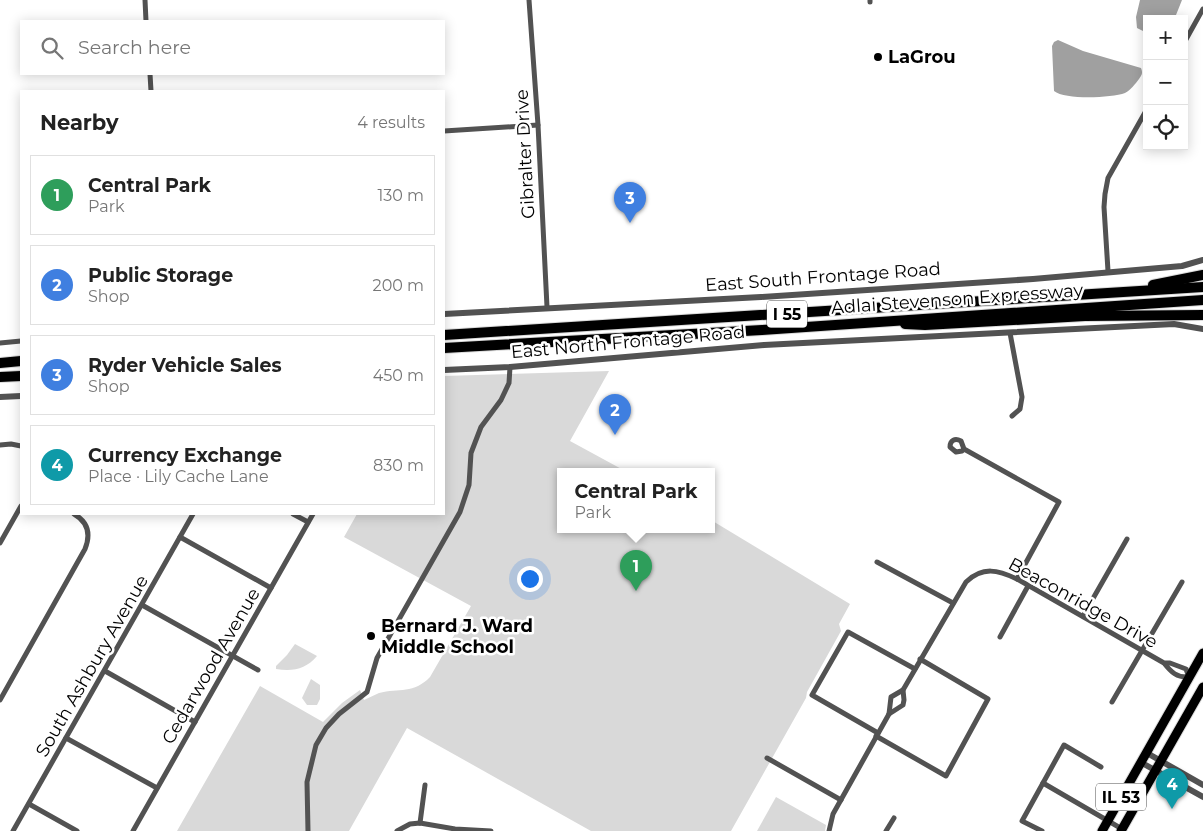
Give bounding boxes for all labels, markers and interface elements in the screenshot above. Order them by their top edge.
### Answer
map controls [1143,15,1188,150]
button: + [1143,15,1188,60]
search box [20,20,445,75]
icon: search [38,34,66,62]
text: Search here [78,36,191,59]
place label: LaGrou [888,46,956,68]
marker: LaGrou [872,51,884,63]
button: − [1143,60,1188,105]
street label: Gibralter Drive [511,89,539,219]
button: locate [1143,105,1188,150]
text: Nearby [40,110,119,135]
text: 4 results [357,113,425,132]
text: Central Park [88,174,211,197]
pin: 3 [614,182,646,223]
text: 1 [54,186,60,205]
text: 130 m [377,186,424,205]
text: Park [88,197,125,216]
street label: East South Frontage Road [704,258,942,296]
text: Public Storage [88,264,233,287]
text: 2 [52,276,62,295]
text: 200 m [373,276,424,295]
street label: Adlai Stevenson Expressway [830,279,1084,319]
text: Shop [88,287,130,306]
road number: I 55 [767,300,807,328]
street label: East North Frontage Road [510,321,746,363]
text: Ryder Vehicle Sales [88,354,282,377]
text: 3 [52,366,62,385]
text: 450 m [373,366,424,385]
text: Shop [88,377,130,396]
pin: 2 [599,394,631,435]
text: Currency Exchange [88,444,282,467]
text: 4 [51,456,63,475]
text: 830 m [373,456,424,475]
text: Place · Lily Cache Lane [88,467,269,486]
popup [557,468,715,533]
text: Central Park [575,480,697,503]
text: Park [575,503,611,522]
pin: 1 [620,550,652,591]
street label: Beaconridge Drive [1004,553,1162,653]
your location [517,566,543,592]
street label: South Ashbury Avenue [31,571,153,761]
street label: Cedarwood Avenue [157,584,265,748]
place label: Bernard J. Ward Middle School [381,615,533,658]
marker: Bernard J. Ward Middle School [365,630,377,642]
pin: 4 [1156,768,1188,809]
road number: IL 53 [1096,784,1146,810]

